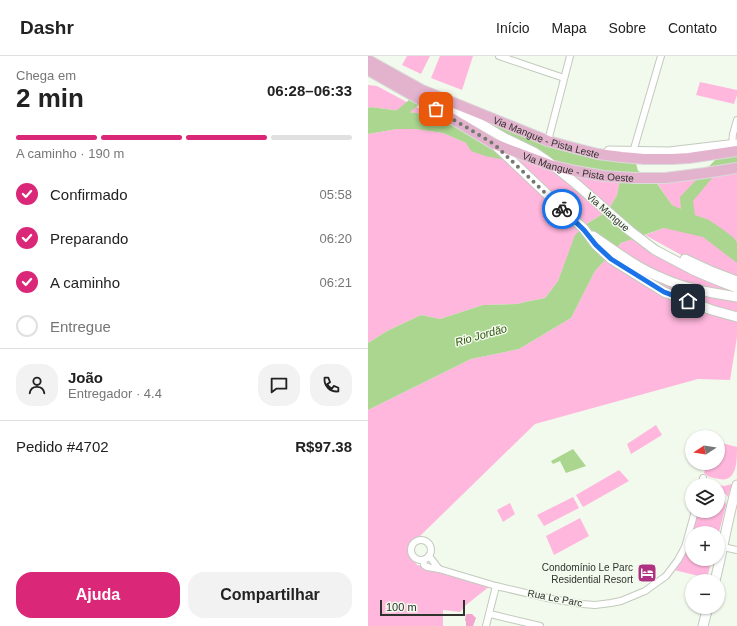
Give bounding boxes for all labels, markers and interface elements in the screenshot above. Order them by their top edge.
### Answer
text: Dashr [20,17,74,38]
text: Início [496,20,530,36]
text: Mapa [552,20,587,36]
text: Sobre [609,20,646,36]
text: Contato [668,20,717,36]
text: Chega em [16,68,76,83]
text: 06:28–06:33 [267,82,352,99]
text: 2 min [16,83,84,113]
pin [419,92,453,126]
icon: bag [425,98,447,120]
street label: Via Mangue - Pista Leste [492,114,601,160]
text: A caminho · 190 m [16,146,124,161]
street label: Via Mangue - Pista Oeste [521,150,635,184]
icon: check [16,183,38,205]
text: Confirmado [50,186,128,203]
text: 05:58 [319,187,352,202]
courier [542,189,582,229]
street label: Via Mangue [584,190,632,234]
icon: bike [551,198,573,220]
icon: check [16,227,38,249]
text: Preparando [50,230,128,247]
text: 06:20 [319,231,352,246]
icon: check [16,271,38,293]
text: A caminho [50,274,120,291]
text: 06:21 [319,275,352,290]
pin [671,284,705,318]
icon: home [677,290,699,312]
text: Entregue [50,318,111,335]
water label: Rio Jordão [454,322,508,348]
button: person [16,364,58,406]
button: chat [258,364,300,406]
button: phone [310,364,352,406]
text: João [68,369,103,386]
text: Entregador · 4.4 [68,386,162,401]
north arrow [685,430,725,470]
map controls [685,430,725,614]
text: Pedido #4702 [16,438,109,455]
text: R$97.38 [295,438,352,455]
button: layers [685,478,725,518]
button: + [685,526,725,566]
place label: Condomínio Le Parc Residential Resort [542,562,633,585]
hotel icon: Condomínio Le Parc Residential Resort [636,562,658,584]
button: Ajuda [16,572,180,618]
button: Compartilhar [188,572,352,618]
button: − [685,574,725,614]
street label: Rua Le Parc [527,587,583,609]
scale bar [380,598,465,617]
text: 100 m [386,601,417,613]

